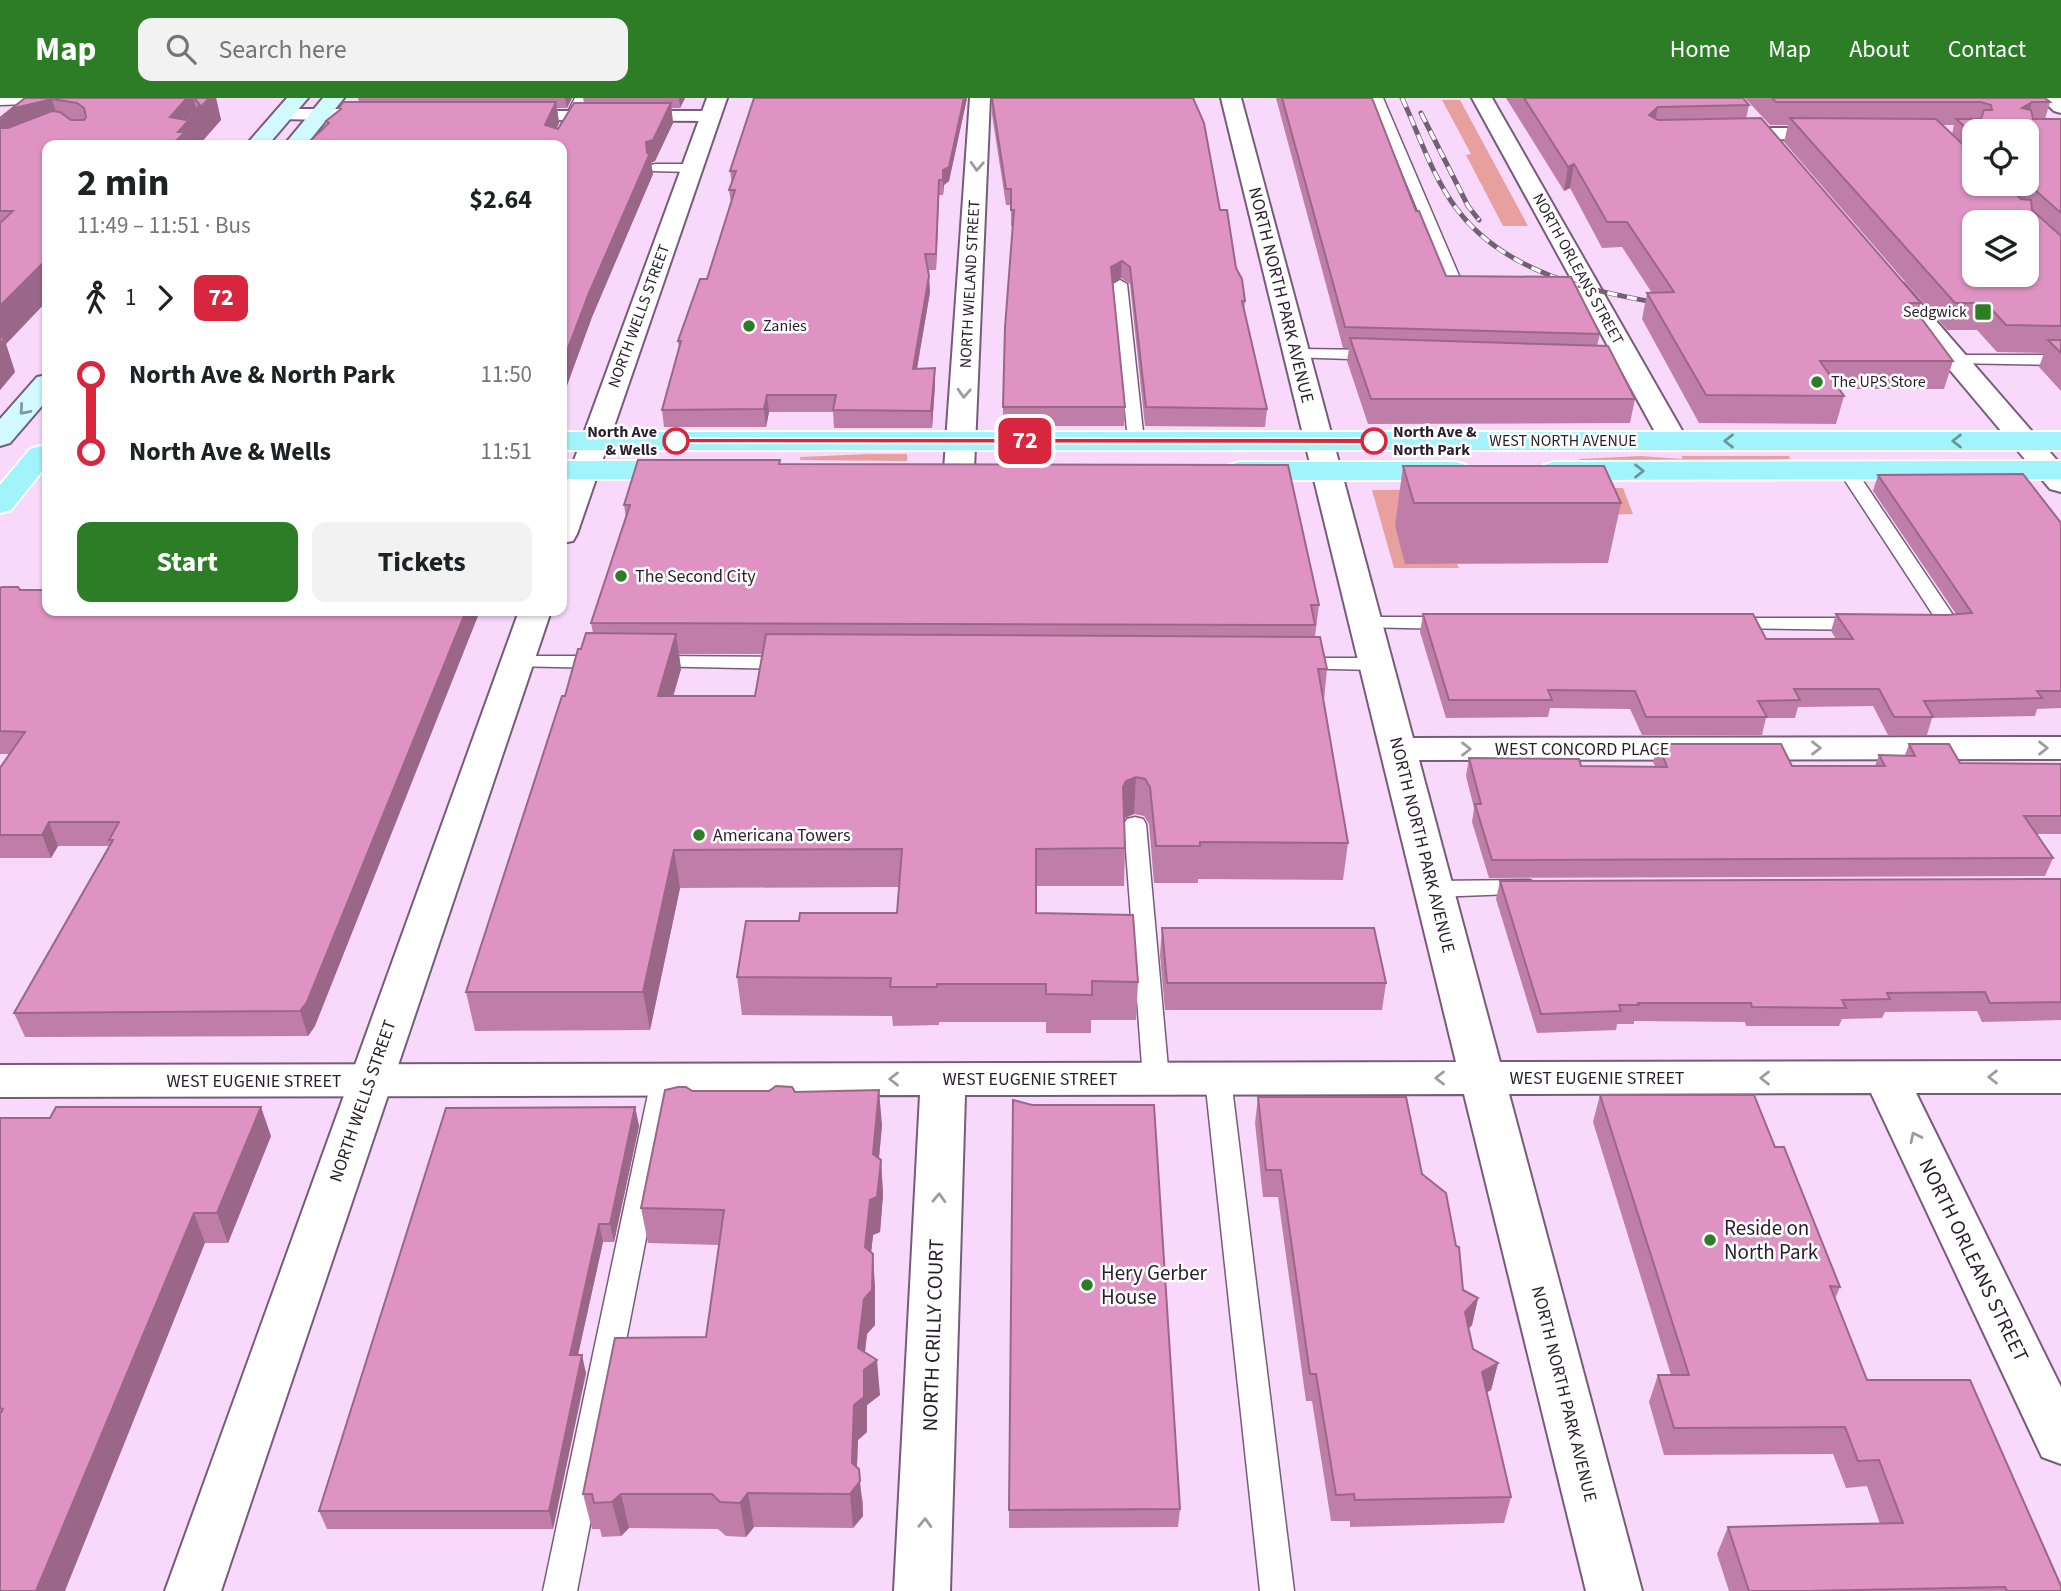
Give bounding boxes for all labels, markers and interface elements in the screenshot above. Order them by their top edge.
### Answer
search box [138,18,628,81]
text: Map [35,26,96,73]
icon: search [162,30,200,68]
text: Search here [218,31,347,68]
text: Home [1670,32,1730,67]
text: Map [1768,32,1811,67]
text: About [1849,32,1910,67]
text: Contact [1948,32,2026,67]
map controls [1962,119,2039,287]
button: locate [1962,119,2039,196]
text: 2 min [77,156,169,210]
one-way arrow [969,161,984,172]
text: $2.64 [469,181,532,218]
street label: NORTH NORTH PARK AVENUE [1242,184,1320,406]
street label: NORTH ORLEANS STREET [1527,189,1629,349]
street label: NORTH WIELAND STREET [955,199,985,369]
text: 11:49 – 11:51 · Bus [77,209,251,242]
button: layers [1962,210,2039,287]
street label: NORTH WELLS STREET [603,241,675,391]
icon: walk [77,279,115,317]
icon: forward [146,279,184,317]
text: 72 [208,280,234,315]
text: 1 [125,281,136,314]
place label: Sedgwick [1903,301,1967,323]
marker: Sedgwick [1973,302,1993,322]
place label: Zanies [763,315,807,337]
marker: Zanies [741,318,757,334]
text: North Ave & North Park [129,356,395,393]
text: 11:50 [481,358,532,391]
place label: The UPS Store [1831,371,1926,393]
marker: The UPS Store [1809,374,1825,390]
one-way arrow [956,388,971,399]
one-way arrow [20,402,32,415]
line badge: 72 [993,418,1056,464]
place label: North Ave & Wells [587,421,657,461]
place label: North Ave & North Park [1393,421,1477,461]
text: 72 [1012,423,1038,458]
marker: North Ave & Wells [663,428,689,454]
marker: North Ave & North Park [1361,428,1387,454]
street label: WEST NORTH AVENUE [1489,430,1637,452]
text: North Ave & Wells [129,433,331,470]
one-way arrow [1723,433,1734,449]
one-way arrow [1951,433,1961,449]
text: 11:51 [481,435,532,468]
one-way arrow [1635,463,1645,479]
button: Start [77,522,298,602]
button: Tickets [312,522,532,602]
place label: The Second City [635,564,756,589]
marker: The Second City [613,568,629,584]
street label: NORTH NORTH PARK AVENUE [1383,734,1461,956]
street label: WEST CONCORD PLACE [1495,737,1669,762]
one-way arrow [1811,740,1822,756]
one-way arrow [2039,740,2049,756]
one-way arrow [1461,741,1472,757]
place label: Americana Towers [713,823,851,848]
marker: Americana Towers [691,827,707,843]
street label: NORTH WELLS STREET [323,1016,403,1186]
street label: WEST EUGENIE STREET [1509,1066,1685,1091]
street label: WEST EUGENIE STREET [942,1067,1118,1092]
street label: WEST EUGENIE STREET [166,1069,342,1094]
one-way arrow [1987,1069,1998,1085]
one-way arrow [1760,1070,1770,1086]
one-way arrow [888,1071,899,1087]
one-way arrow [1434,1071,1445,1086]
one-way arrow [1909,1132,1923,1144]
street label: NORTH ORLEANS STREET [1912,1153,2036,1367]
one-way arrow [931,1192,946,1203]
place label: Reside on North Park [1724,1213,1819,1267]
marker: Reside on North Park [1702,1232,1718,1248]
street label: NORTH CRILLY COURT [915,1238,951,1432]
place label: Hery Gerber House [1101,1258,1208,1312]
marker: Hery Gerber House [1079,1277,1095,1293]
street label: NORTH NORTH PARK AVENUE [1525,1283,1603,1505]
one-way arrow [918,1517,933,1528]

